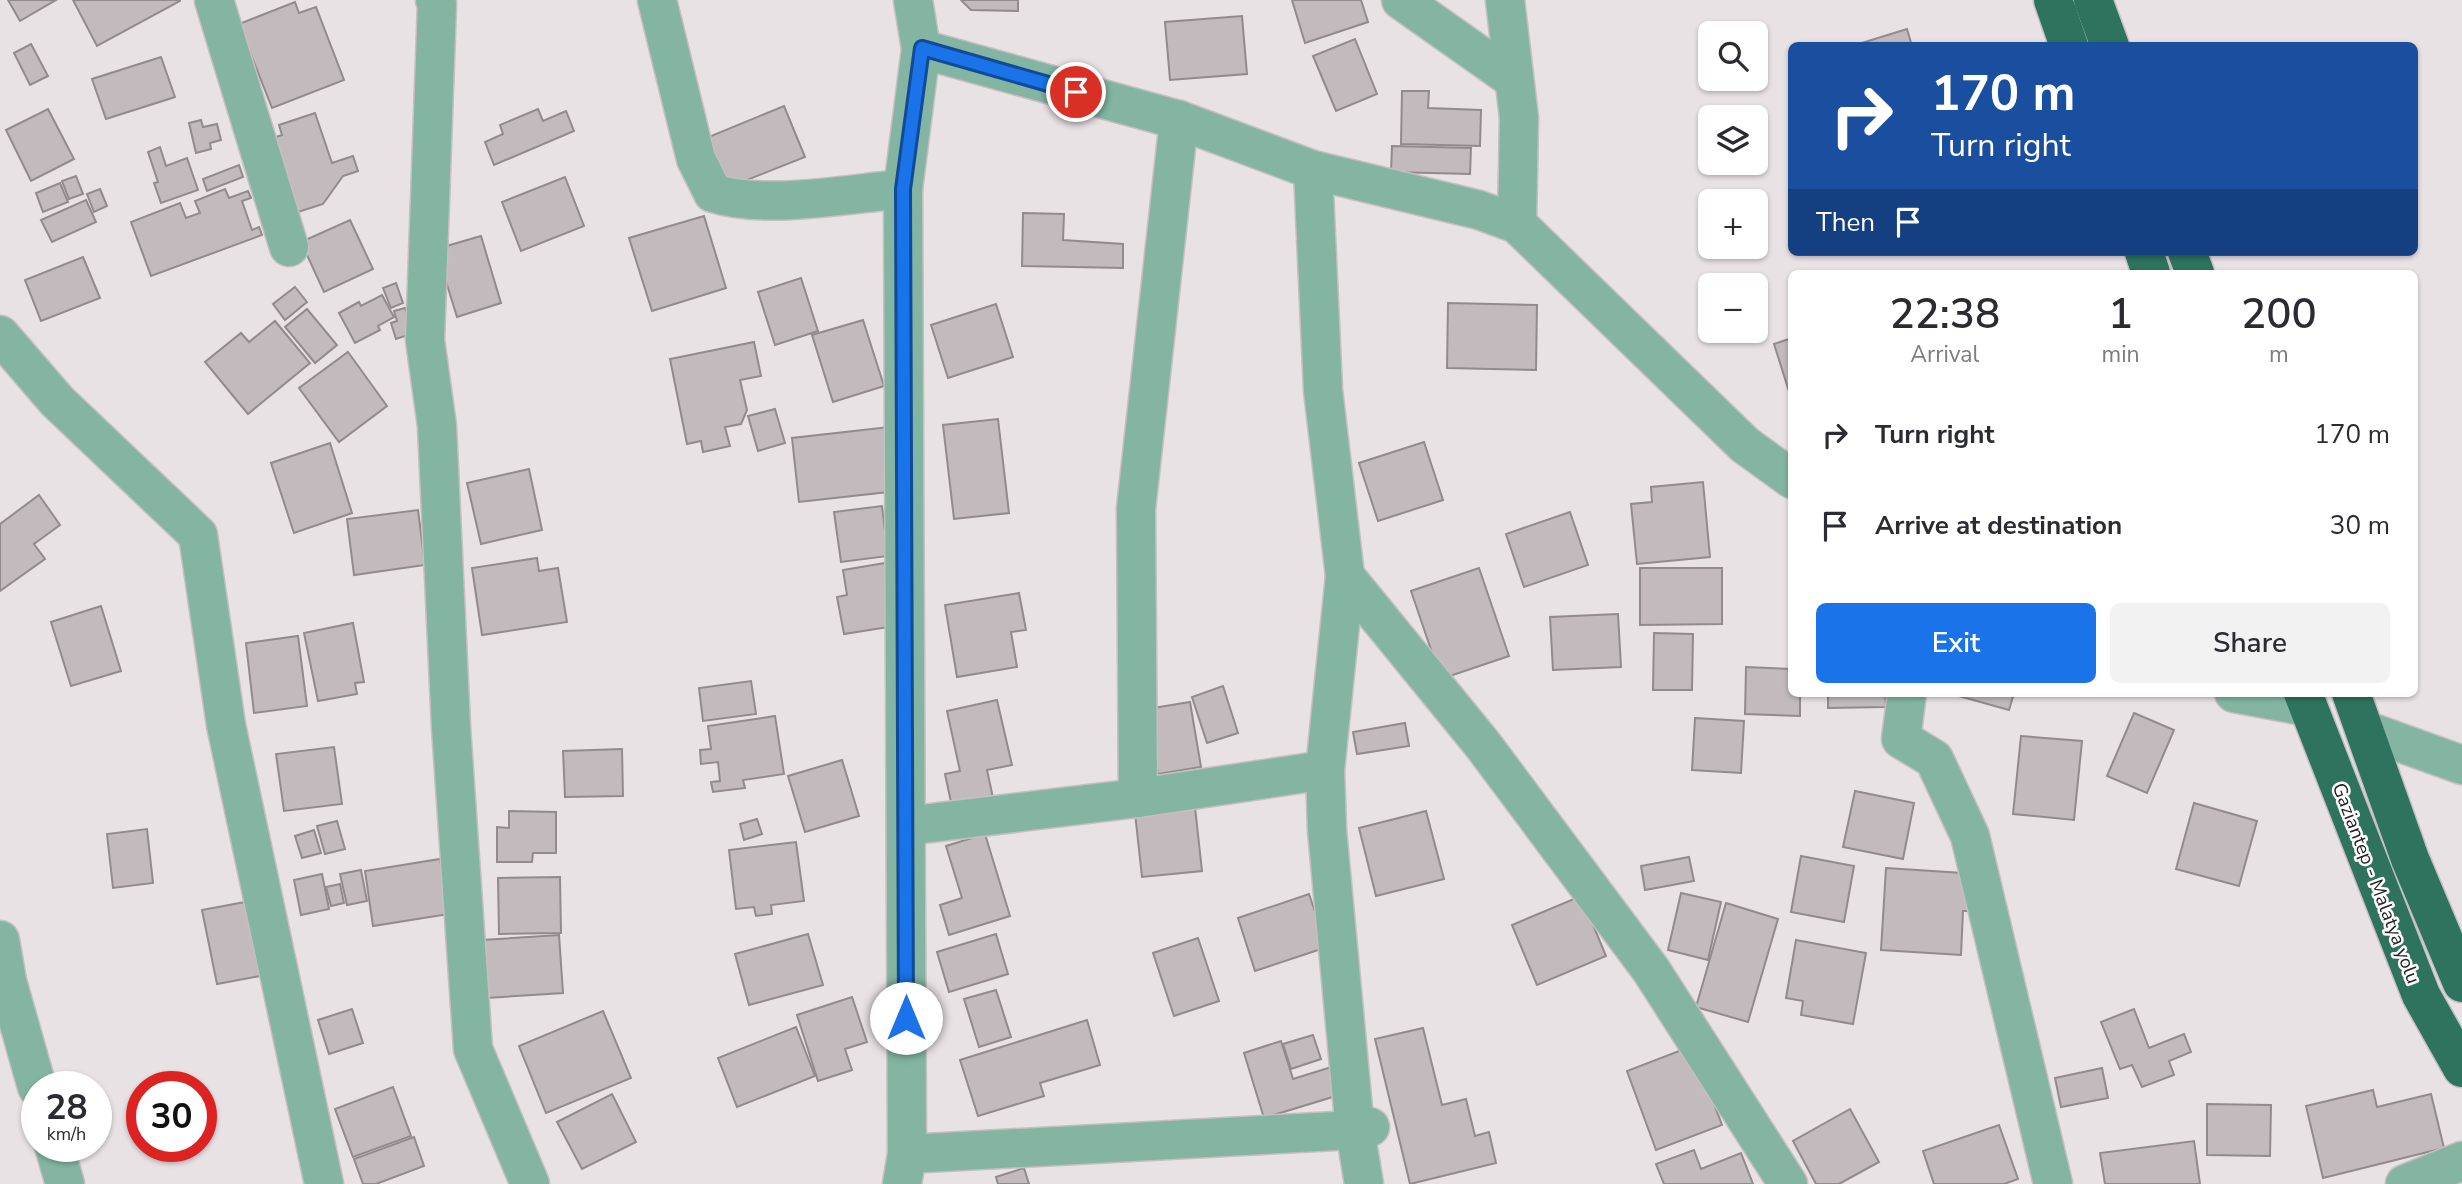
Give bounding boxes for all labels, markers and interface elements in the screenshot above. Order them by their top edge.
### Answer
map controls [1698,21,1768,343]
button: search [1698,21,1768,91]
text: 170 m [1931,60,2075,127]
pin [1046,62,1106,122]
icon: right [1816,70,1907,161]
icon: arrive [1057,73,1095,111]
button: layers [1698,105,1768,175]
text: Turn right [1931,124,2071,167]
button: + [1698,189,1768,259]
icon: arrive [1889,203,1927,241]
text: Then [1816,205,1875,240]
button: − [1698,273,1768,343]
text: 22:38 [1889,286,2000,343]
text: 1 [2108,286,2133,343]
text: 200 [2241,286,2317,343]
text: Arrival [1910,339,1979,370]
text: min [2102,339,2140,370]
text: m [2269,339,2289,370]
icon: right [1816,416,1854,454]
text: Turn right [1875,417,1994,452]
text: 170 m [2314,417,2390,452]
icon: arrive [1816,507,1854,545]
text: Arrive at destination [1875,508,2122,543]
text: 30 m [2330,508,2390,543]
button: Exit [1816,603,2096,683]
button: Share [2110,603,2390,683]
street label: Gaziantep - Malatya yolu [2326,779,2426,988]
position arrow [869,981,943,1055]
speed limit sign: 30 [126,1071,217,1162]
text: 28 [45,1084,88,1131]
text: km/h [47,1122,86,1146]

